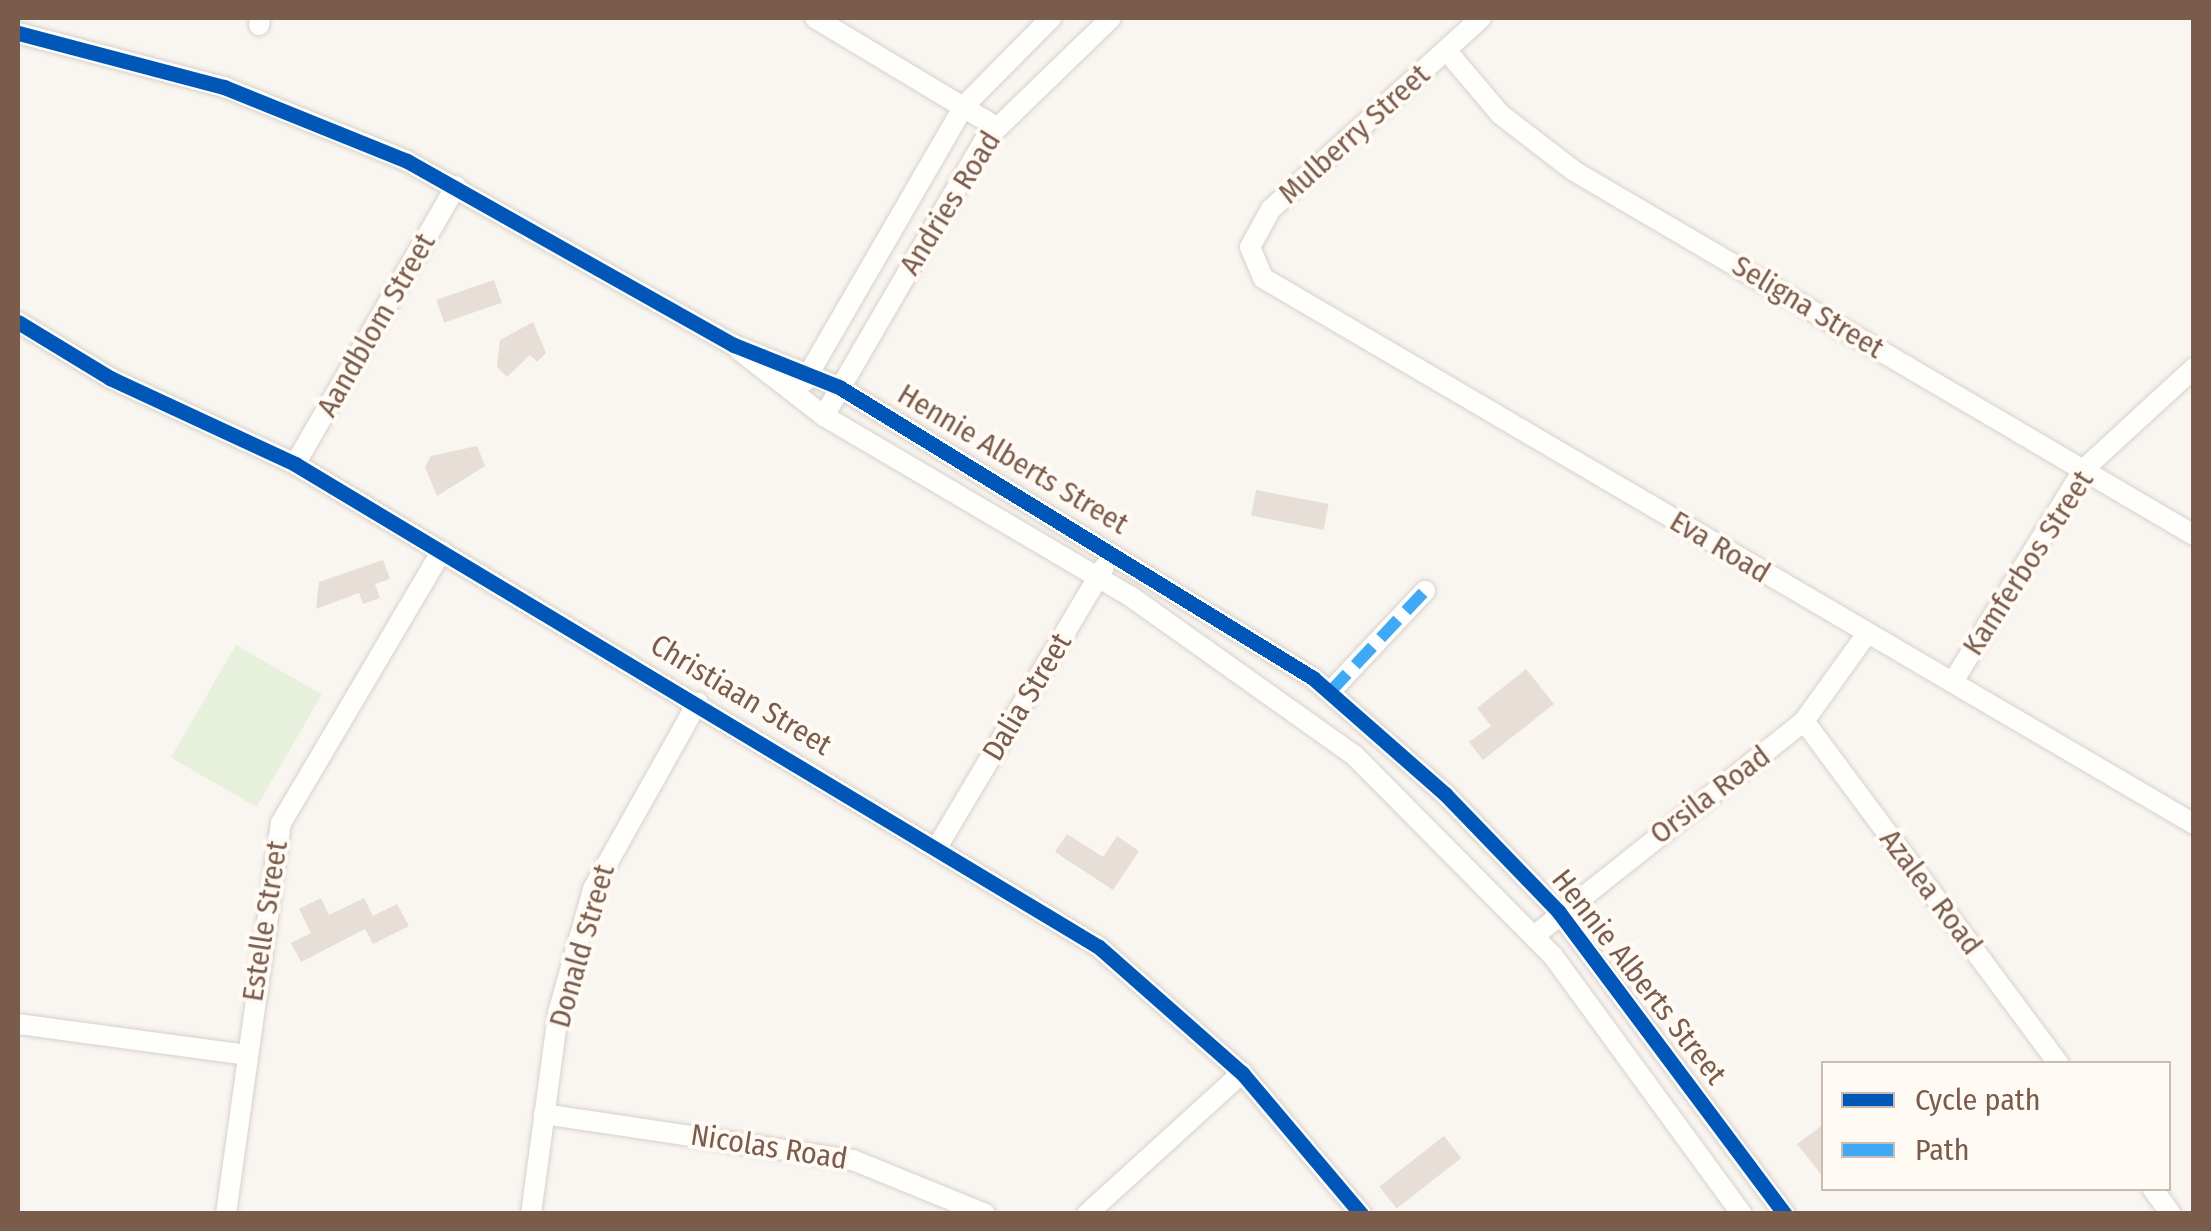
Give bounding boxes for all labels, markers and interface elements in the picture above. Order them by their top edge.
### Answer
street label: Mulberry Street [1271,57,1437,211]
street label: Andries Road [892,125,1008,281]
street label: Aandblom Street [309,227,443,423]
street label: Seligna Street [1726,248,1890,366]
street label: Hennie Alberts Street [891,376,1135,542]
street label: Kamferbos Street [1955,464,2101,662]
street label: Eva Road [1663,503,1777,591]
street label: Christiaan Street [644,627,838,763]
street label: Dalia Street [975,627,1079,767]
street label: Orsila Road [1643,738,1777,852]
street label: Azalea Road [1872,822,1990,962]
street label: Estelle Street [235,838,295,1004]
street label: Donald Street [542,860,622,1032]
street label: Hennie Alberts Street [1544,863,1734,1091]
legend [1821,1061,2171,1191]
text: Cycle path [1915,1082,2041,1118]
street label: Nicolas Road [688,1117,850,1177]
text: Path [1915,1132,1969,1168]

